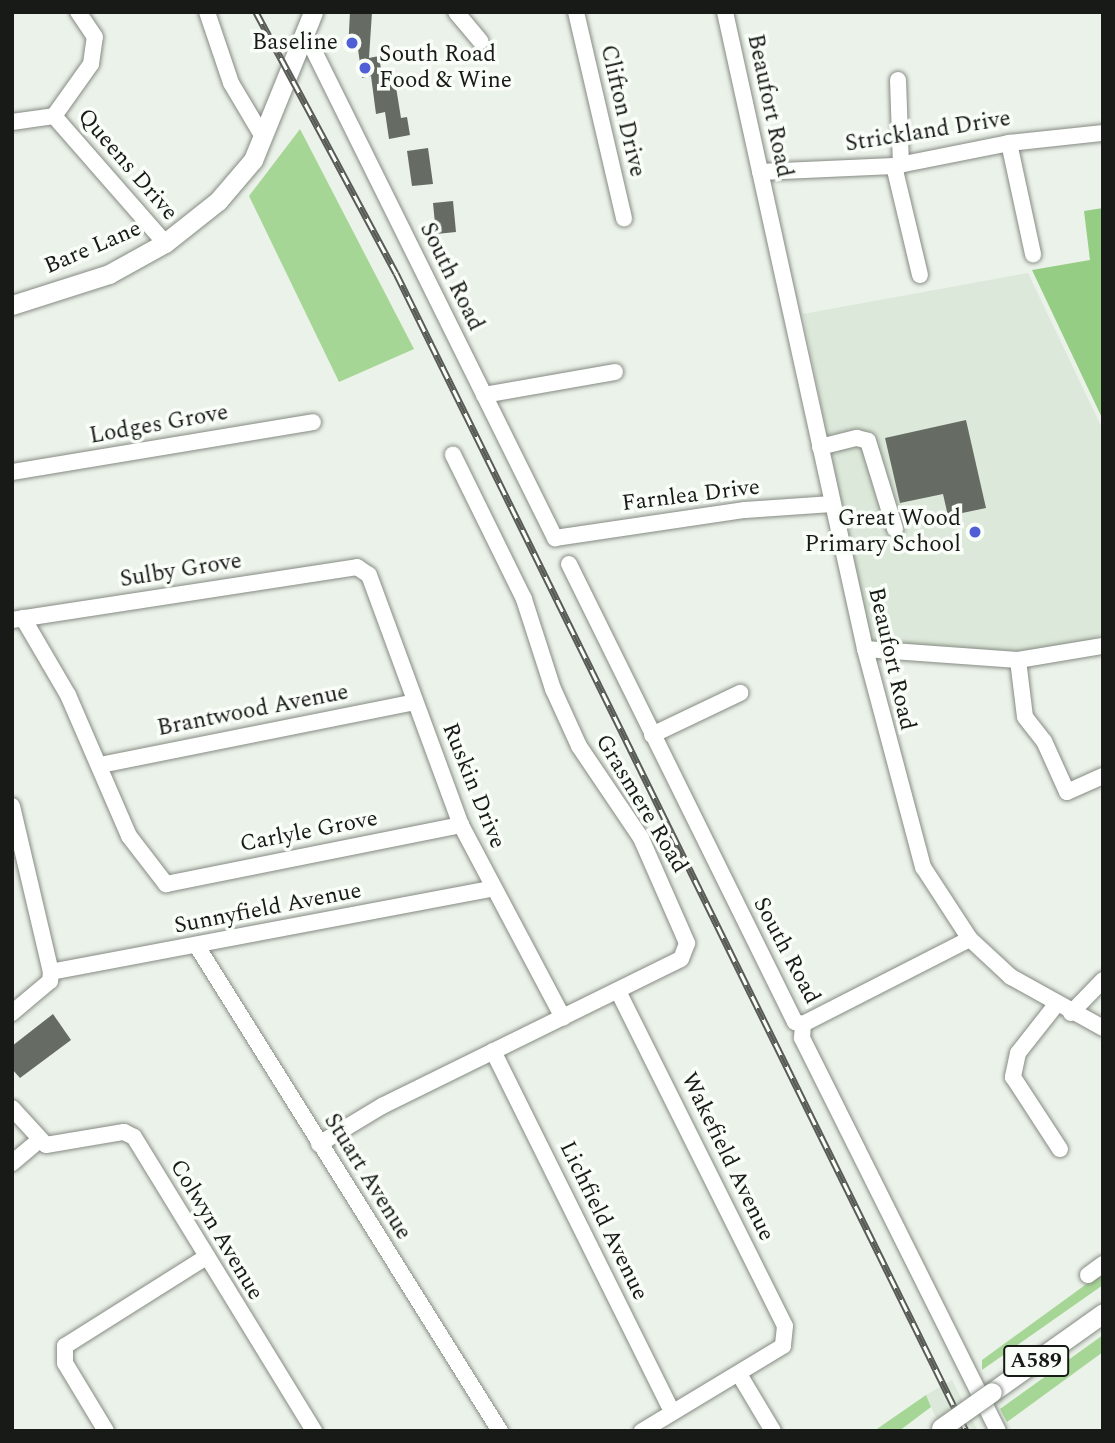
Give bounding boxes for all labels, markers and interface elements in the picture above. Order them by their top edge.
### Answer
place label: Baseline [252,29,338,57]
street label: Beaufort Road [740,32,798,180]
marker: Baseline [344,35,360,51]
place label: South Road Food & Wine [379,41,512,95]
street label: Clifton Drive [593,42,651,180]
marker: South Road Food & Wine [357,60,373,76]
street label: Queens Drive [71,103,183,227]
street label: Strickland Drive [843,105,1013,159]
street label: Bare Lane [40,215,146,281]
street label: South Road [413,218,489,336]
street label: Lodges Grove [87,399,231,451]
street label: Farnlea Drive [620,474,762,518]
place label: Great Wood Primary School [805,505,961,559]
marker: Great Wood Primary School [967,524,983,540]
street label: Sulby Grove [118,548,244,594]
street label: Beaufort Road [861,585,921,733]
street label: Brantwood Avenue [155,679,351,743]
street label: Ruskin Drive [435,719,511,853]
street label: Grasmere Road [589,730,693,878]
street label: Carlyle Grove [238,805,380,859]
street label: Sunnyfield Avenue [172,877,364,941]
street label: South Road [746,893,826,1009]
street label: Wakefield Avenue [674,1068,780,1246]
street label: Stuart Avenue [317,1109,417,1245]
street label: Lichfield Avenue [553,1137,653,1305]
street label: Colwyn Avenue [163,1155,269,1305]
road number: A589 [1003,1344,1069,1378]

